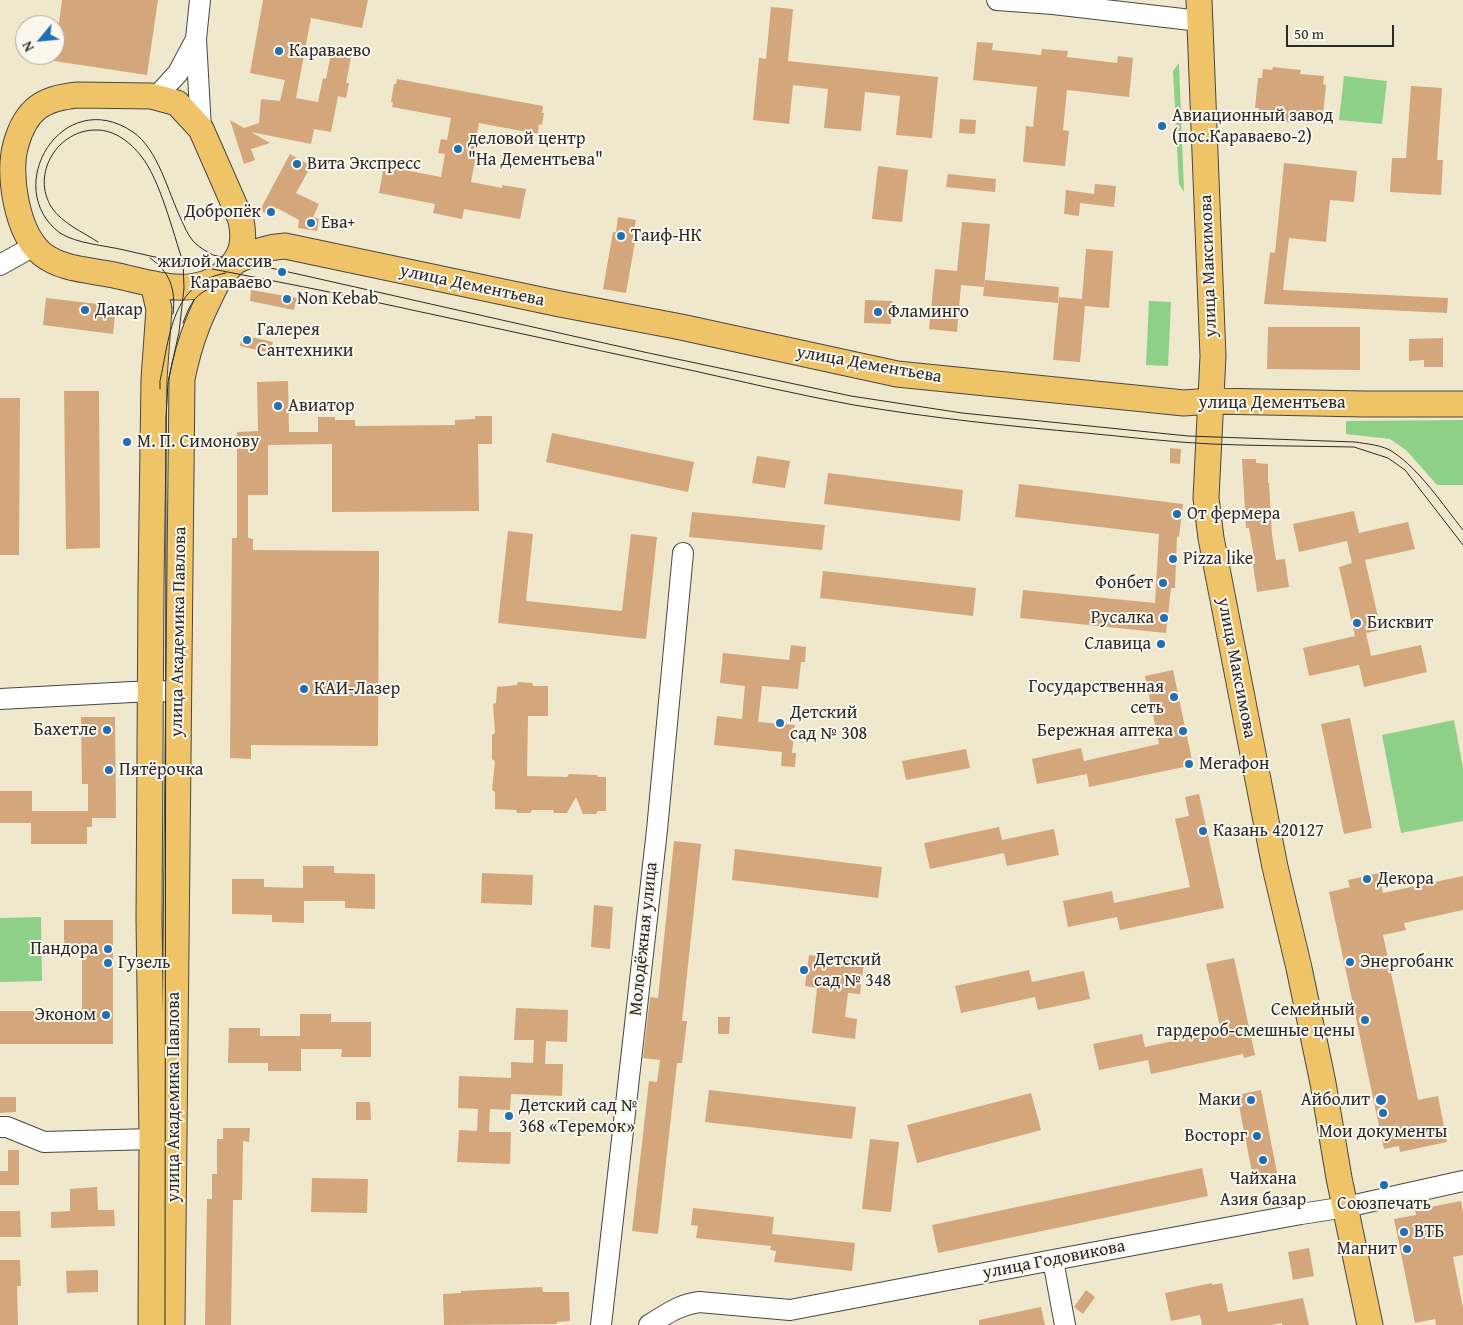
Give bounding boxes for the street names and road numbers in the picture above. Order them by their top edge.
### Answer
street label: улица Максимова [1196,194,1222,338]
street label: улица Дементьева [398,260,546,312]
street label: улица Дементьева [795,342,943,388]
street label: улица Дементьева [1198,392,1346,414]
street label: улица Академика Павлова [166,527,192,737]
street label: улица Максимова [1212,596,1260,740]
street label: Молодёжная улица [625,861,663,1017]
street label: улица Академика Павлова [163,992,185,1202]
street label: улица Годовикова [981,1236,1127,1284]

